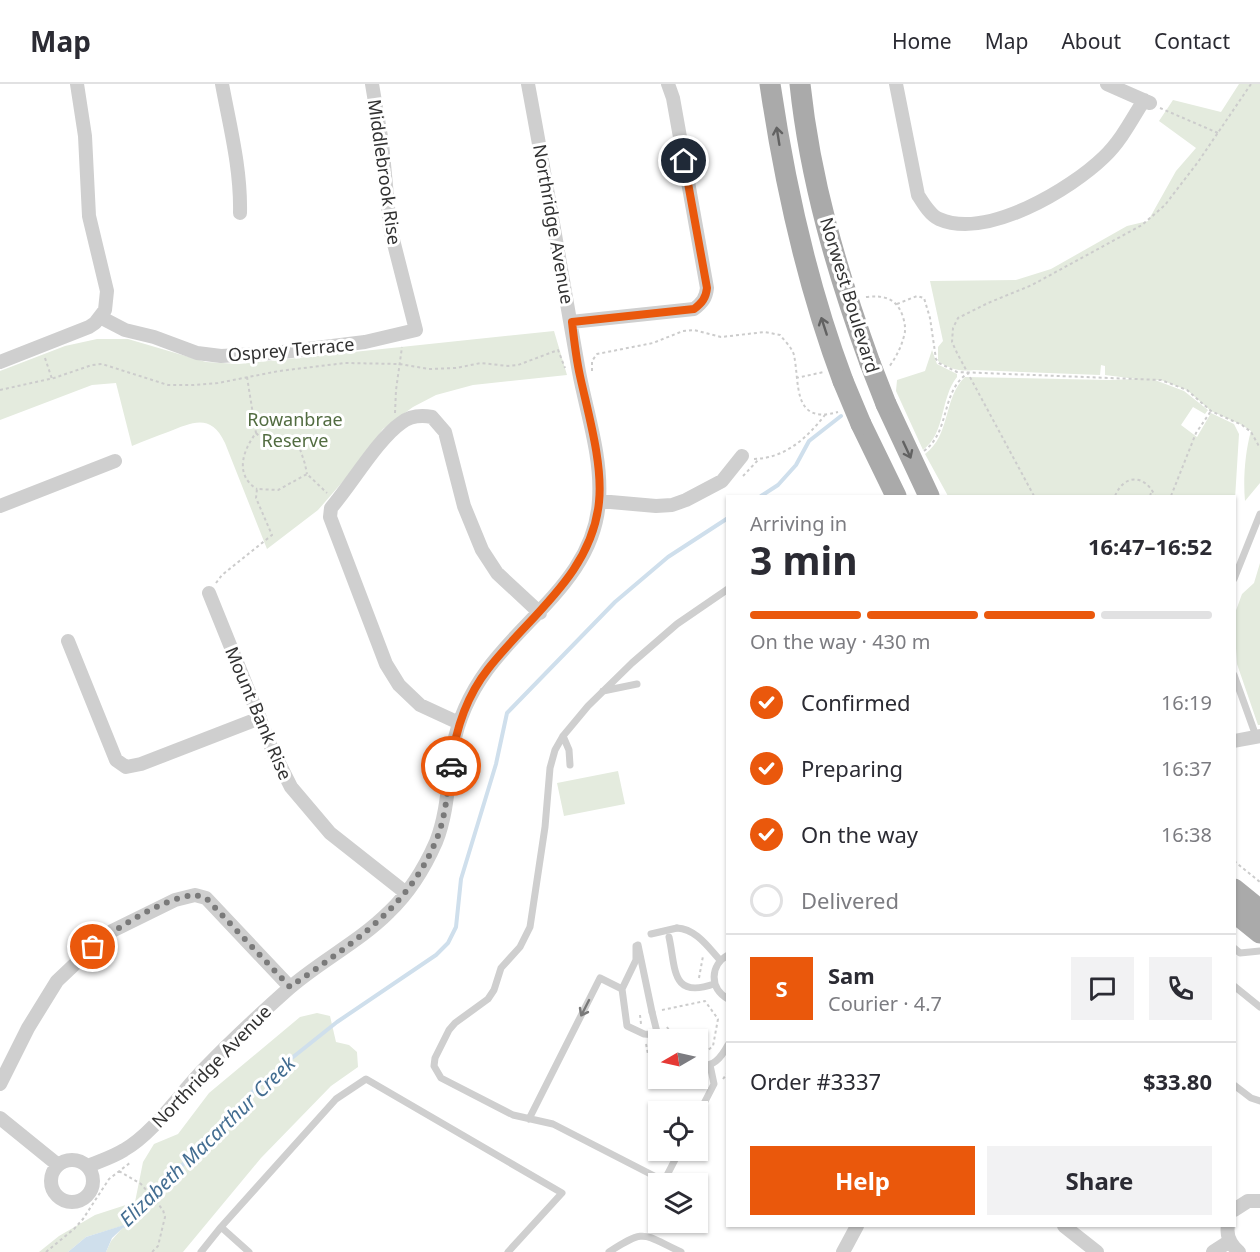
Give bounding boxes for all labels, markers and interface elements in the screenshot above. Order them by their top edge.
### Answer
text: Map [30,22,91,60]
text: Home [892,27,952,55]
text: Map [985,27,1028,55]
text: About [1061,27,1121,55]
text: Contact [1154,27,1230,55]
street label: Middlebrook Rise [363,98,407,246]
one-way arrow [772,127,783,147]
pin [658,135,709,186]
street label: Northridge Avenue [528,142,580,306]
icon: home [667,144,700,177]
street label: Norwest Boulevard [815,214,885,376]
one-way arrow [818,317,829,336]
street label: Osprey Terrace [227,332,355,366]
park label: Rowanbrae Reserve [247,407,343,452]
one-way arrow [902,441,914,459]
text: Arriving in [750,510,847,537]
text: 16:47–16:52 [1088,531,1212,561]
text: 3 min [750,533,857,586]
text: On the way · 430 m [750,628,930,655]
street label: Mount Bank Rise [220,643,298,783]
icon: check [750,686,783,719]
text: Confirmed [801,687,911,717]
text: 16:19 [1161,689,1212,716]
courier [421,736,481,796]
icon: car [435,750,468,783]
icon: check [750,752,783,785]
text: Preparing [801,753,903,783]
text: 16:37 [1161,755,1212,782]
icon: check [750,818,783,851]
text: On the way [801,819,918,849]
text: 16:38 [1161,821,1212,848]
text: Delivered [801,885,899,915]
pin [67,921,118,972]
icon: bag [76,930,109,963]
button: chat [1071,957,1134,1020]
button: phone [1149,957,1212,1020]
text: Sam [828,960,875,990]
text: S [775,973,788,1003]
text: Courier · 4.7 [828,990,942,1017]
street label: Northridge Avenue [146,999,276,1133]
one-way arrow [579,999,591,1016]
north arrow [648,1029,708,1089]
map controls [648,1029,708,1233]
water label: Elizabeth Macarthur Creek [113,1049,302,1232]
text: Order #3337 [750,1066,881,1096]
text: $33.80 [1143,1066,1212,1096]
button: locate [648,1101,708,1161]
button: Help [750,1146,975,1215]
button: Share [987,1146,1212,1215]
button: layers [648,1173,708,1233]

